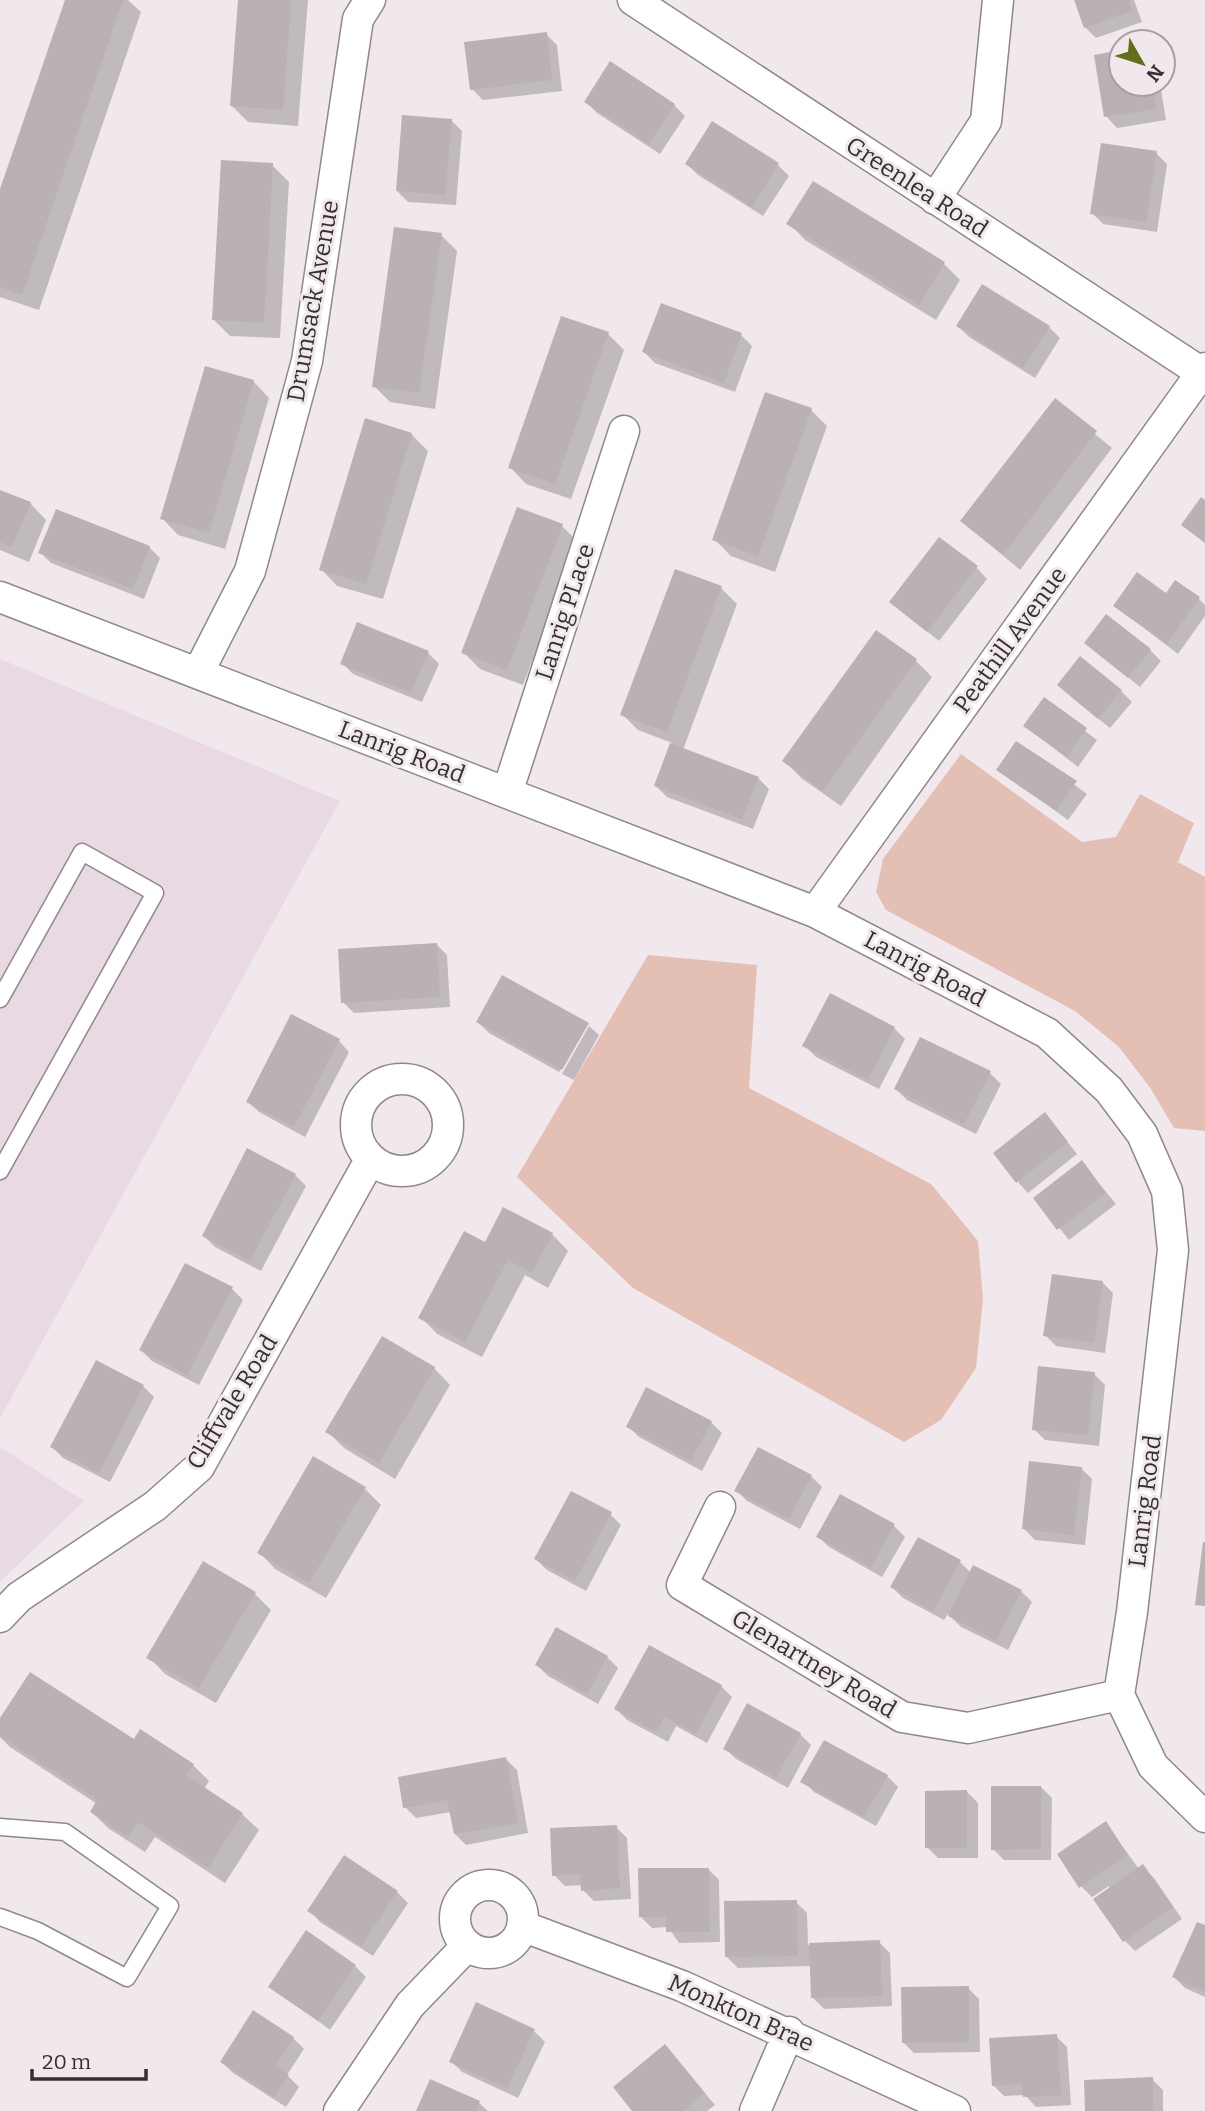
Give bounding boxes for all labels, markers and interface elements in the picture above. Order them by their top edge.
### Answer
north arrow [1107,28,1177,98]
text: N [1141,60,1168,87]
street label: Greenlea Road [841,131,993,243]
street label: Drumsack Avenue [281,198,345,404]
street label: Lanrig PLace [530,540,600,684]
street label: Peathill Avenue [948,562,1072,718]
street label: Lanrig Road [335,715,469,789]
street label: Lanrig Road [860,925,990,1013]
street label: Cliffvale Road [181,1330,283,1474]
street label: Lanrig Road [1123,1433,1167,1569]
street label: Glenartney Road [727,1604,901,1724]
street label: Monkton Brae [664,1968,818,2058]
scale bar [32,2038,145,2082]
text: 20 m [42,2049,91,2075]

